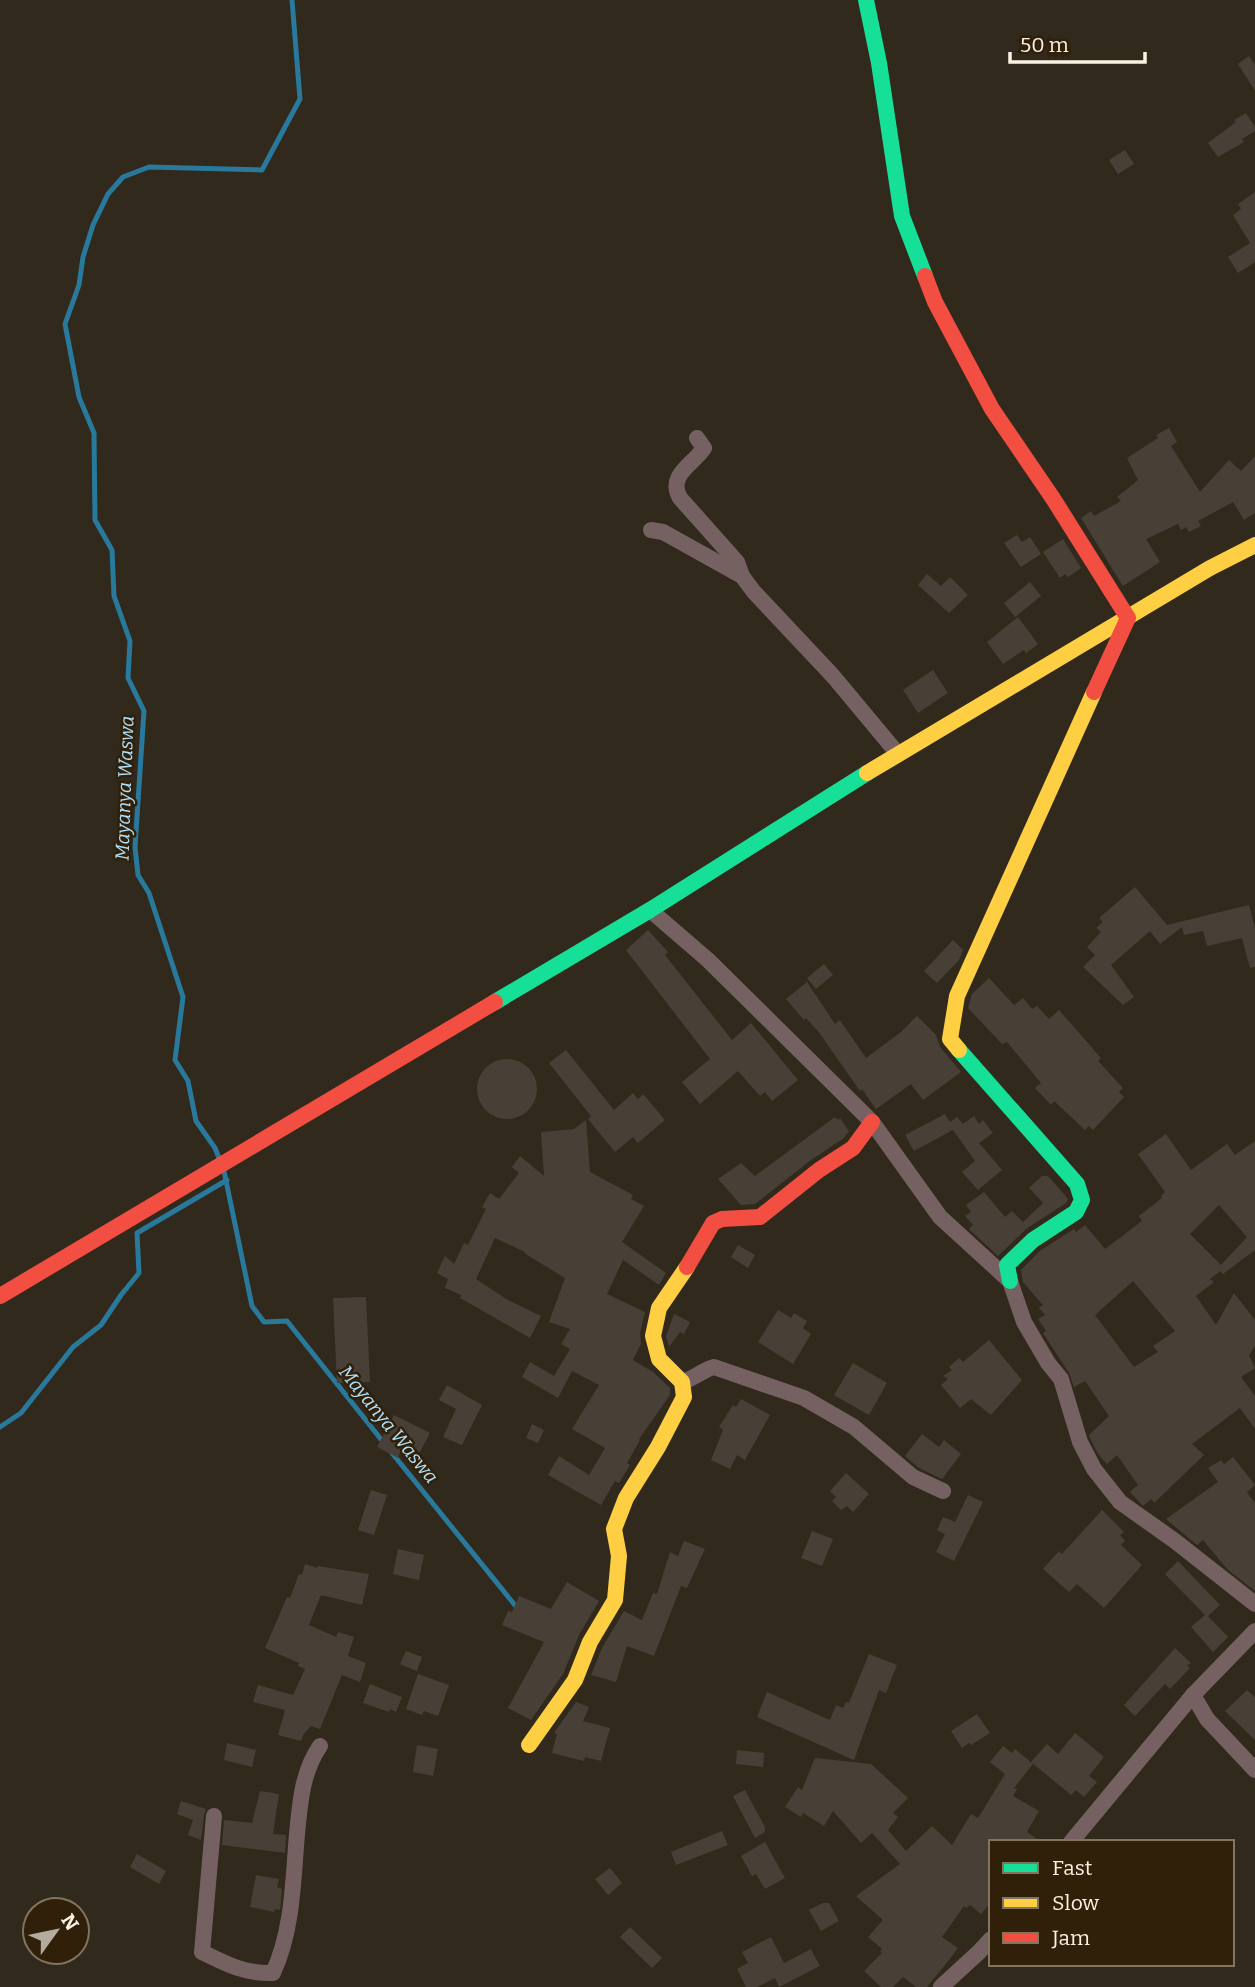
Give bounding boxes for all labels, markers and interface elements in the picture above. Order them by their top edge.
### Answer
scale bar [1010,21,1145,65]
text: 50 m [1020,32,1069,58]
water label: Mayanya Waswa [110,715,139,861]
water label: Mayanya Waswa [334,1361,443,1488]
legend [989,1840,1234,1966]
text: Fast [1052,1855,1093,1881]
text: Slow [1052,1890,1099,1916]
north arrow [21,1896,91,1966]
text: N [56,1910,84,1935]
text: Jam [1051,1925,1090,1951]

